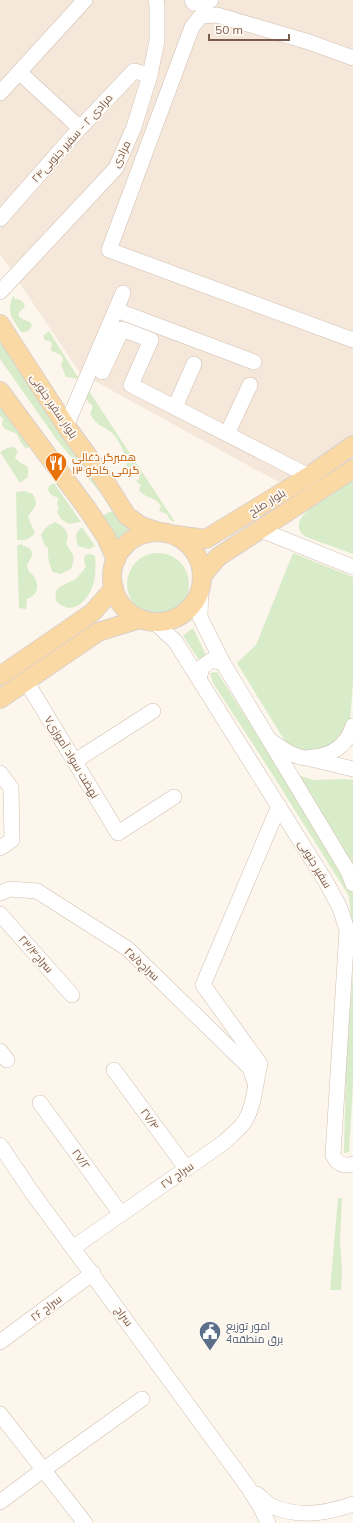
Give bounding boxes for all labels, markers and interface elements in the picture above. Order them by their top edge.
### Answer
scale bar [209,16,289,42]
text: 50 m [215,22,243,37]
street label: مرادی ۲ - سفیر جنوبی۲۴ [28,91,116,185]
street label: مرادی [108,138,134,170]
street label: بلوار سفیر جنوبی [27,371,81,441]
restaurant icon: همبرگر ذغالی ۱۳۰گرمی کاکو [43,450,69,483]
place label: همبرگر ذغالی ۱۳۰گرمی کاکو [72,450,139,477]
street label: بلوار صلح [246,485,289,520]
street label: نهضت سواد آموزی۷ [42,713,102,801]
street label: سفیر جنوبی [295,837,335,891]
street label: سراج۲۳/۴ [15,933,56,976]
street label: سراج۲۵/۵ [121,944,162,984]
street label: ۲۷/۴ [138,1106,162,1132]
street label: ۲۷/۲ [69,1146,93,1172]
street label: ۲۷ سراج [158,1159,197,1192]
street label: سراج ۲۶ [28,1292,65,1325]
street label: سراج [111,1303,136,1329]
public building icon: امور توزیع برق منطقه4 [197,1319,223,1352]
place label: امور توزیع برق منطقه4 [226,1319,283,1346]

